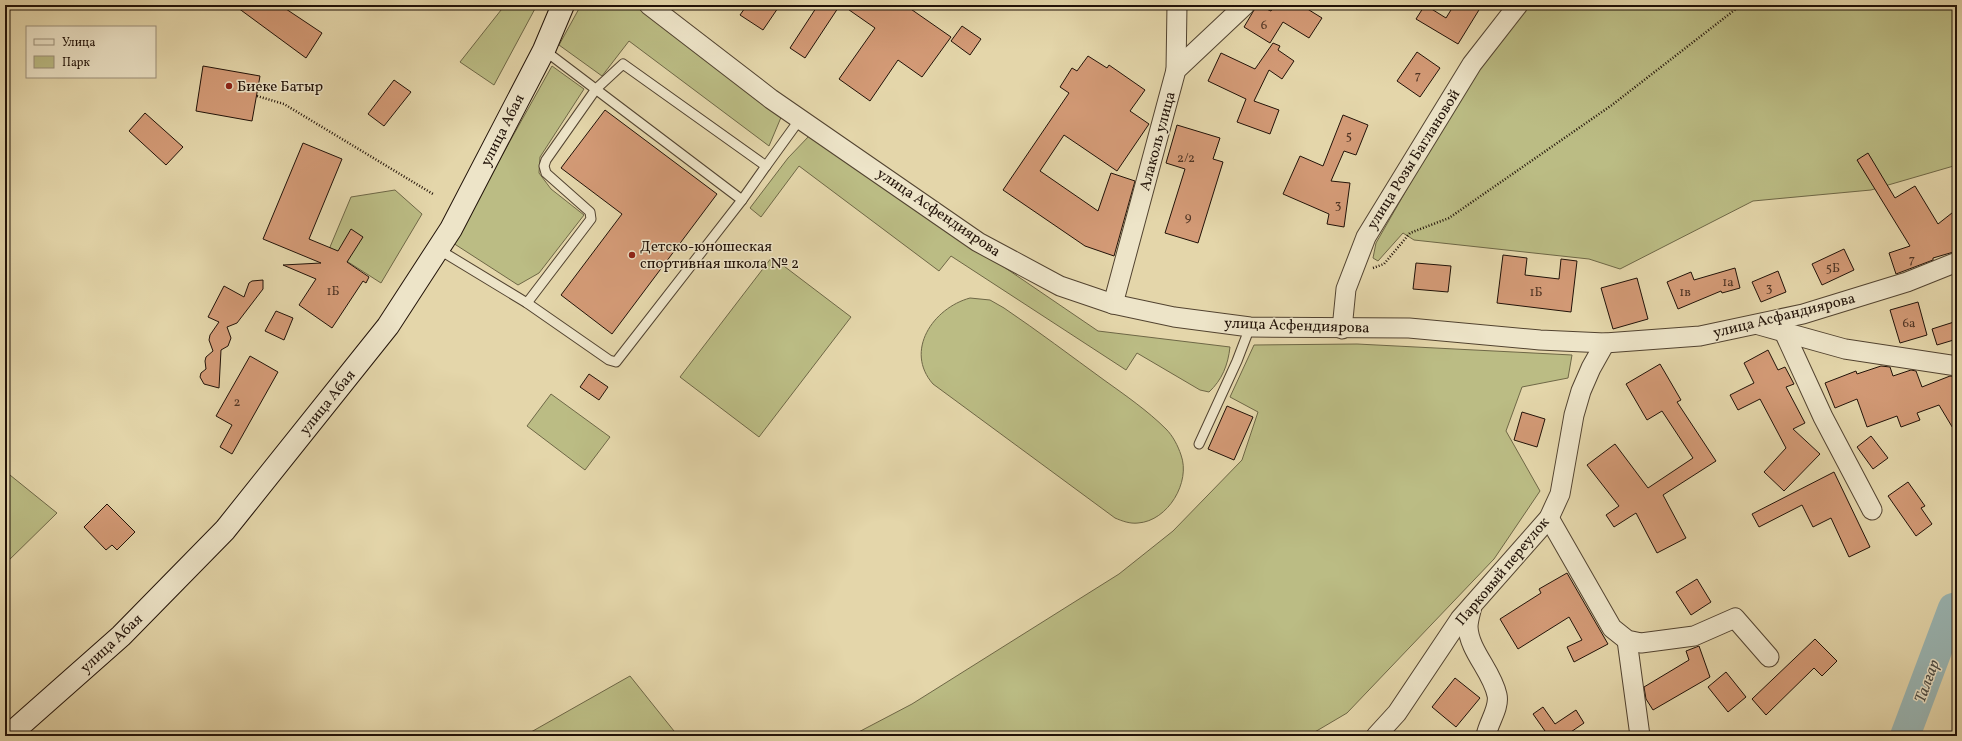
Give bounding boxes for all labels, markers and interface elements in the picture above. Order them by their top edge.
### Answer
house number: 6 [1261,17,1268,35]
legend [26,26,156,78]
text: Улица [62,35,95,51]
text: Парк [62,55,90,71]
house number: 7 [1415,67,1421,85]
place label: Биеке Батыр [237,77,323,98]
marker: Биеке Батыр [224,81,234,91]
street label: улица Розы Баглановой [1363,86,1466,234]
street label: Алаколь улица [1135,89,1182,193]
street label: улица Абая [476,91,531,170]
house number: 5 [1346,128,1352,146]
house number: 2/2 [1177,150,1195,168]
street label: улица Асфендиярова [872,164,1004,263]
house number: 3 [1335,197,1342,215]
house number: 9 [1185,209,1192,227]
place label: Детско-юношеская спортивная школа № 2 [640,237,799,275]
marker: Детско-юношеская спортивная школа № 2 [627,250,637,260]
house number: 7 [1909,251,1915,269]
house number: 5Б [1826,260,1840,278]
house number: 1а [1722,274,1734,292]
house number: 3 [1766,280,1773,298]
house number: 1Б [326,283,340,301]
house number: 1Б [1529,284,1543,302]
house number: 1в [1679,284,1691,302]
street label: улица Асфандиярова [1711,289,1858,344]
street label: улица Асфендиярова [1224,313,1370,340]
house number: 6а [1902,315,1916,333]
street label: улица Абая [295,366,361,440]
house number: 2 [234,394,241,412]
street label: Парковый переулок [1451,513,1555,631]
street label: улица Абая [76,610,148,679]
water label: Талғар [1910,657,1946,706]

